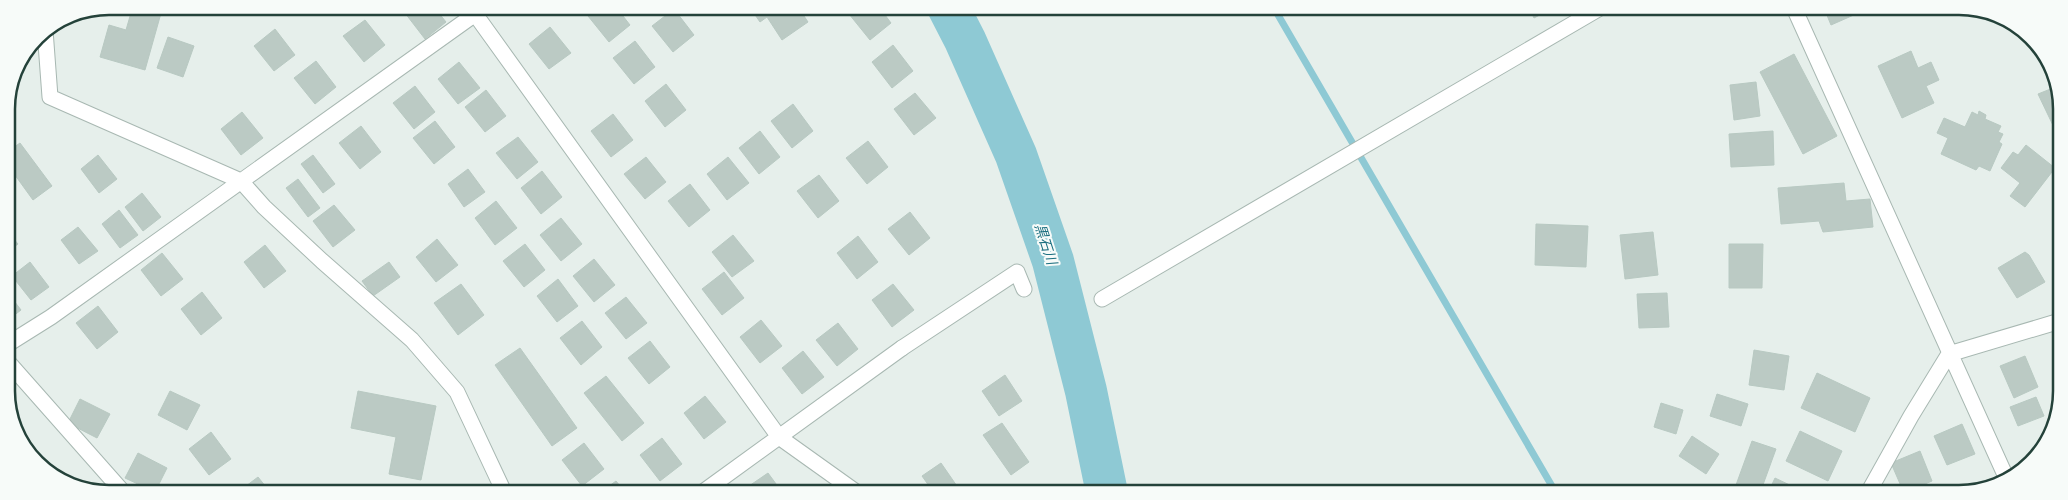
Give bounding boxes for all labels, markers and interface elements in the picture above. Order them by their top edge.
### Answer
water label: 黒石川 [1032,222,1061,268]

